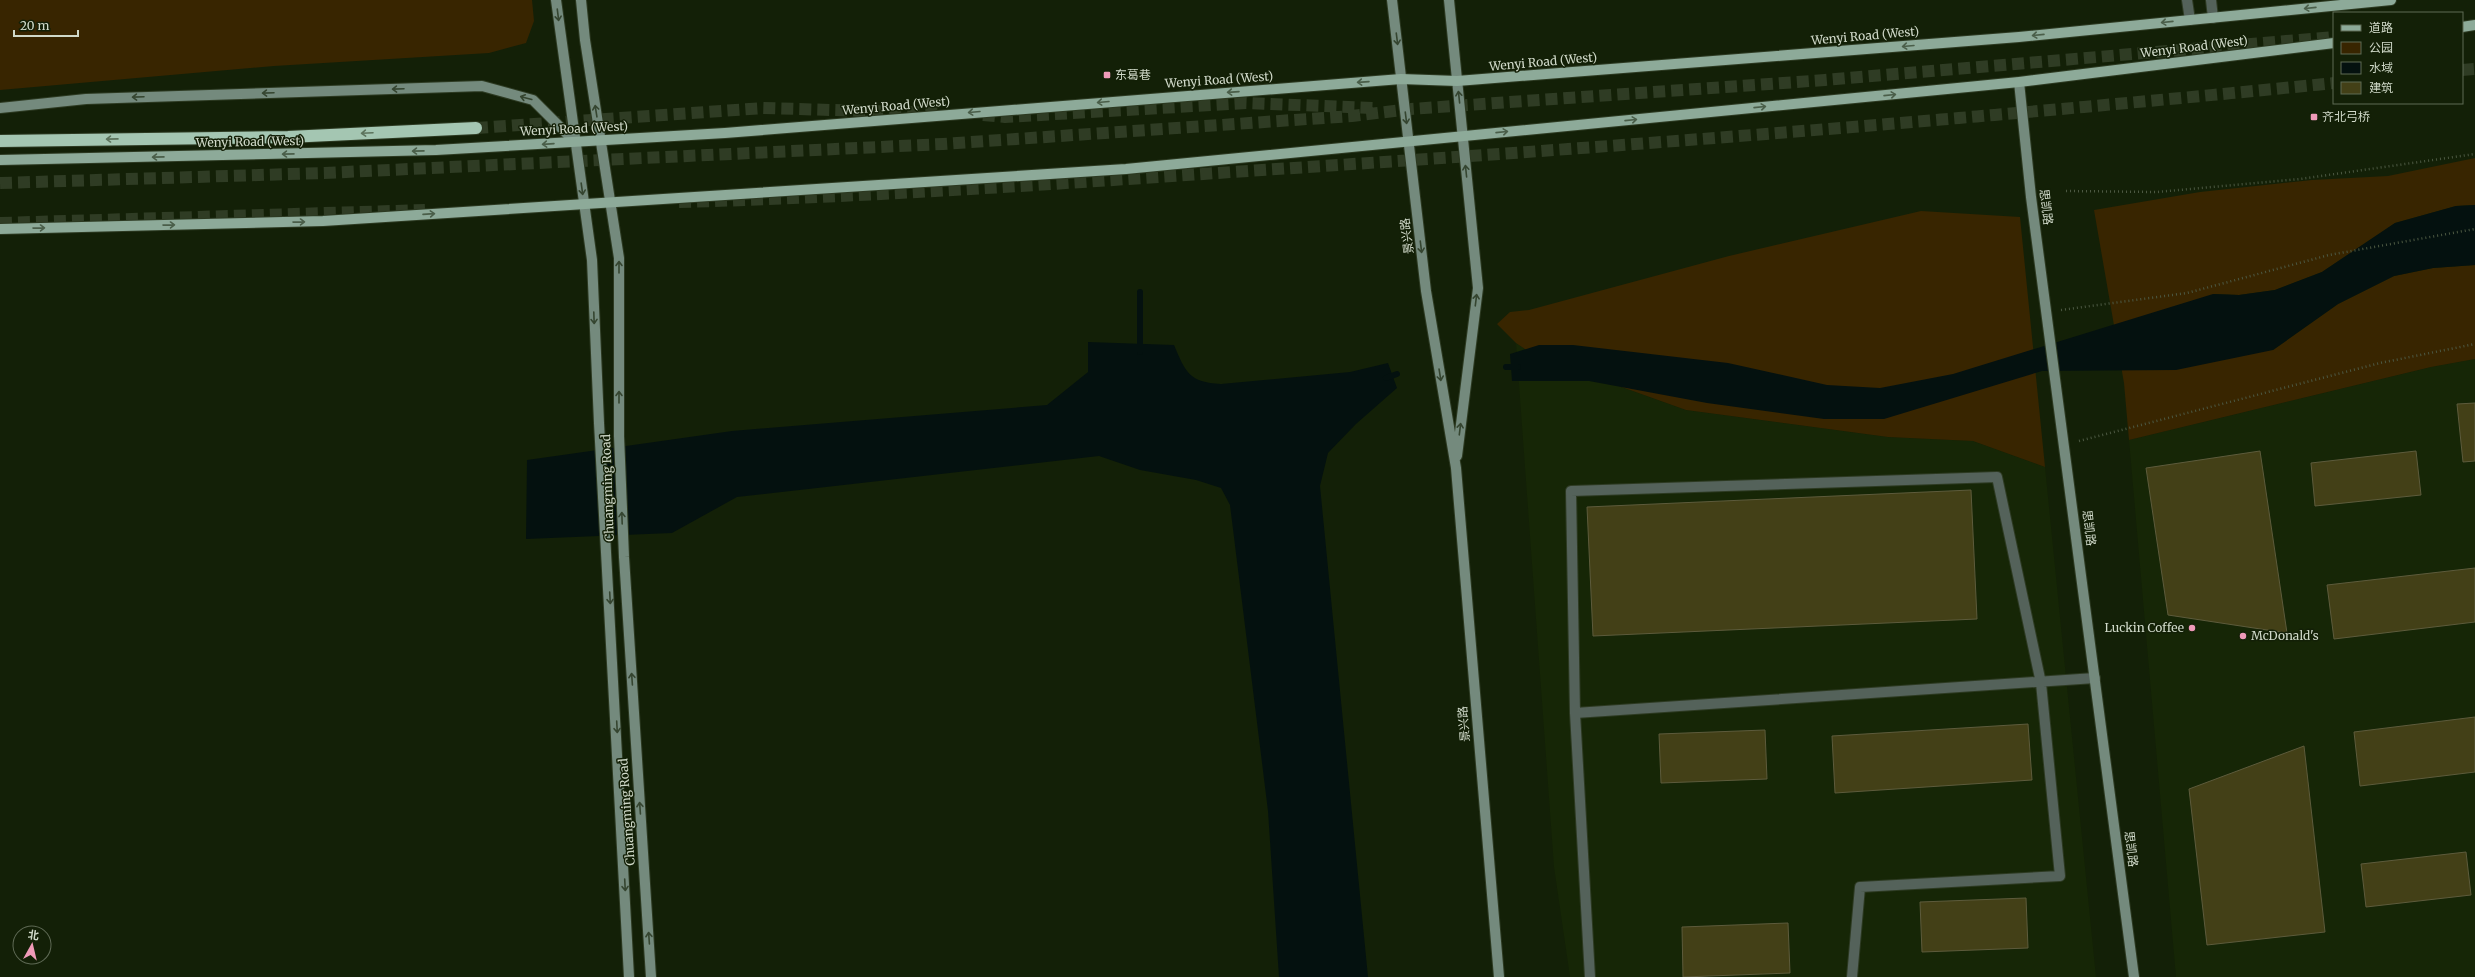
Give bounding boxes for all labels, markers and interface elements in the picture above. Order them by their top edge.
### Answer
one-way arrow [2304,4,2317,12]
one-way arrow [554,8,562,21]
scale bar [14,12,78,38]
legend [2333,12,2463,104]
text: 20 m [20,18,49,33]
one-way arrow [2161,19,2174,26]
text: 道路 [2369,20,2393,35]
street label: Wenyi Road (West) [1809,23,1920,48]
one-way arrow [2032,31,2045,39]
one-way arrow [1393,32,1400,45]
street label: Wenyi Road (West) [2138,32,2249,61]
text: 公园 [2369,40,2393,55]
one-way arrow [1902,42,1915,49]
street label: Wenyi Road (West) [1487,49,1598,74]
text: 水域 [2369,60,2393,75]
place label: 东葛巷 [1115,67,1151,82]
street label: Wenyi Road (West) [1163,68,1273,91]
marker: 东葛巷 [1102,70,1112,80]
one-way arrow [1356,78,1369,86]
text: 建筑 [2369,80,2393,95]
one-way arrow [392,85,405,92]
one-way arrow [1227,88,1240,95]
one-way arrow [262,89,275,97]
one-way arrow [1455,91,1463,104]
one-way arrow [1883,91,1896,98]
one-way arrow [132,93,145,101]
street label: Wenyi Road (West) [840,93,951,118]
one-way arrow [520,94,533,101]
one-way arrow [1097,98,1110,105]
one-way arrow [1753,104,1766,111]
one-way arrow [592,105,600,118]
one-way arrow [968,109,981,116]
place label: 齐北弓桥 [2322,109,2370,124]
one-way arrow [1402,111,1410,124]
marker: 齐北弓桥 [2309,112,2319,122]
one-way arrow [1624,116,1637,124]
street label: Wenyi Road (West) [519,118,628,139]
one-way arrow [361,129,374,137]
one-way arrow [1495,129,1508,136]
street label: Wenyi Road (West) [195,133,304,150]
one-way arrow [106,135,119,143]
one-way arrow [542,140,555,147]
one-way arrow [412,147,425,155]
one-way arrow [282,150,295,158]
one-way arrow [152,153,165,160]
one-way arrow [1463,165,1470,178]
one-way arrow [578,182,586,195]
street label: 思凯路 [2037,188,2056,226]
one-way arrow [422,211,435,218]
street label: 景兴路 [1397,217,1416,255]
one-way arrow [292,218,305,225]
one-way arrow [162,221,175,229]
one-way arrow [32,224,45,232]
one-way arrow [1417,240,1425,253]
one-way arrow [615,261,623,274]
one-way arrow [1472,294,1480,307]
one-way arrow [591,311,598,324]
one-way arrow [1436,368,1444,381]
one-way arrow [615,391,623,404]
one-way arrow [1456,423,1464,436]
street label: Chuangming Road [598,434,617,542]
street label: 思凯路 [2080,509,2099,547]
one-way arrow [619,512,626,525]
one-way arrow [606,591,614,604]
place label: Luckin Coffee [2104,620,2184,635]
marker: Luckin Coffee [2187,623,2197,633]
place label: McDonald's [2251,628,2319,643]
marker: McDonald's [2238,631,2248,641]
one-way arrow [628,673,635,686]
street label: 景兴路 [1454,705,1473,743]
one-way arrow [613,720,620,733]
street label: Chuangming Road [615,758,638,866]
one-way arrow [637,802,644,815]
street label: 思凯路 [2122,830,2141,868]
one-way arrow [621,878,628,891]
north arrow [12,925,52,965]
text: 北 [27,927,40,943]
one-way arrow [645,932,652,945]

